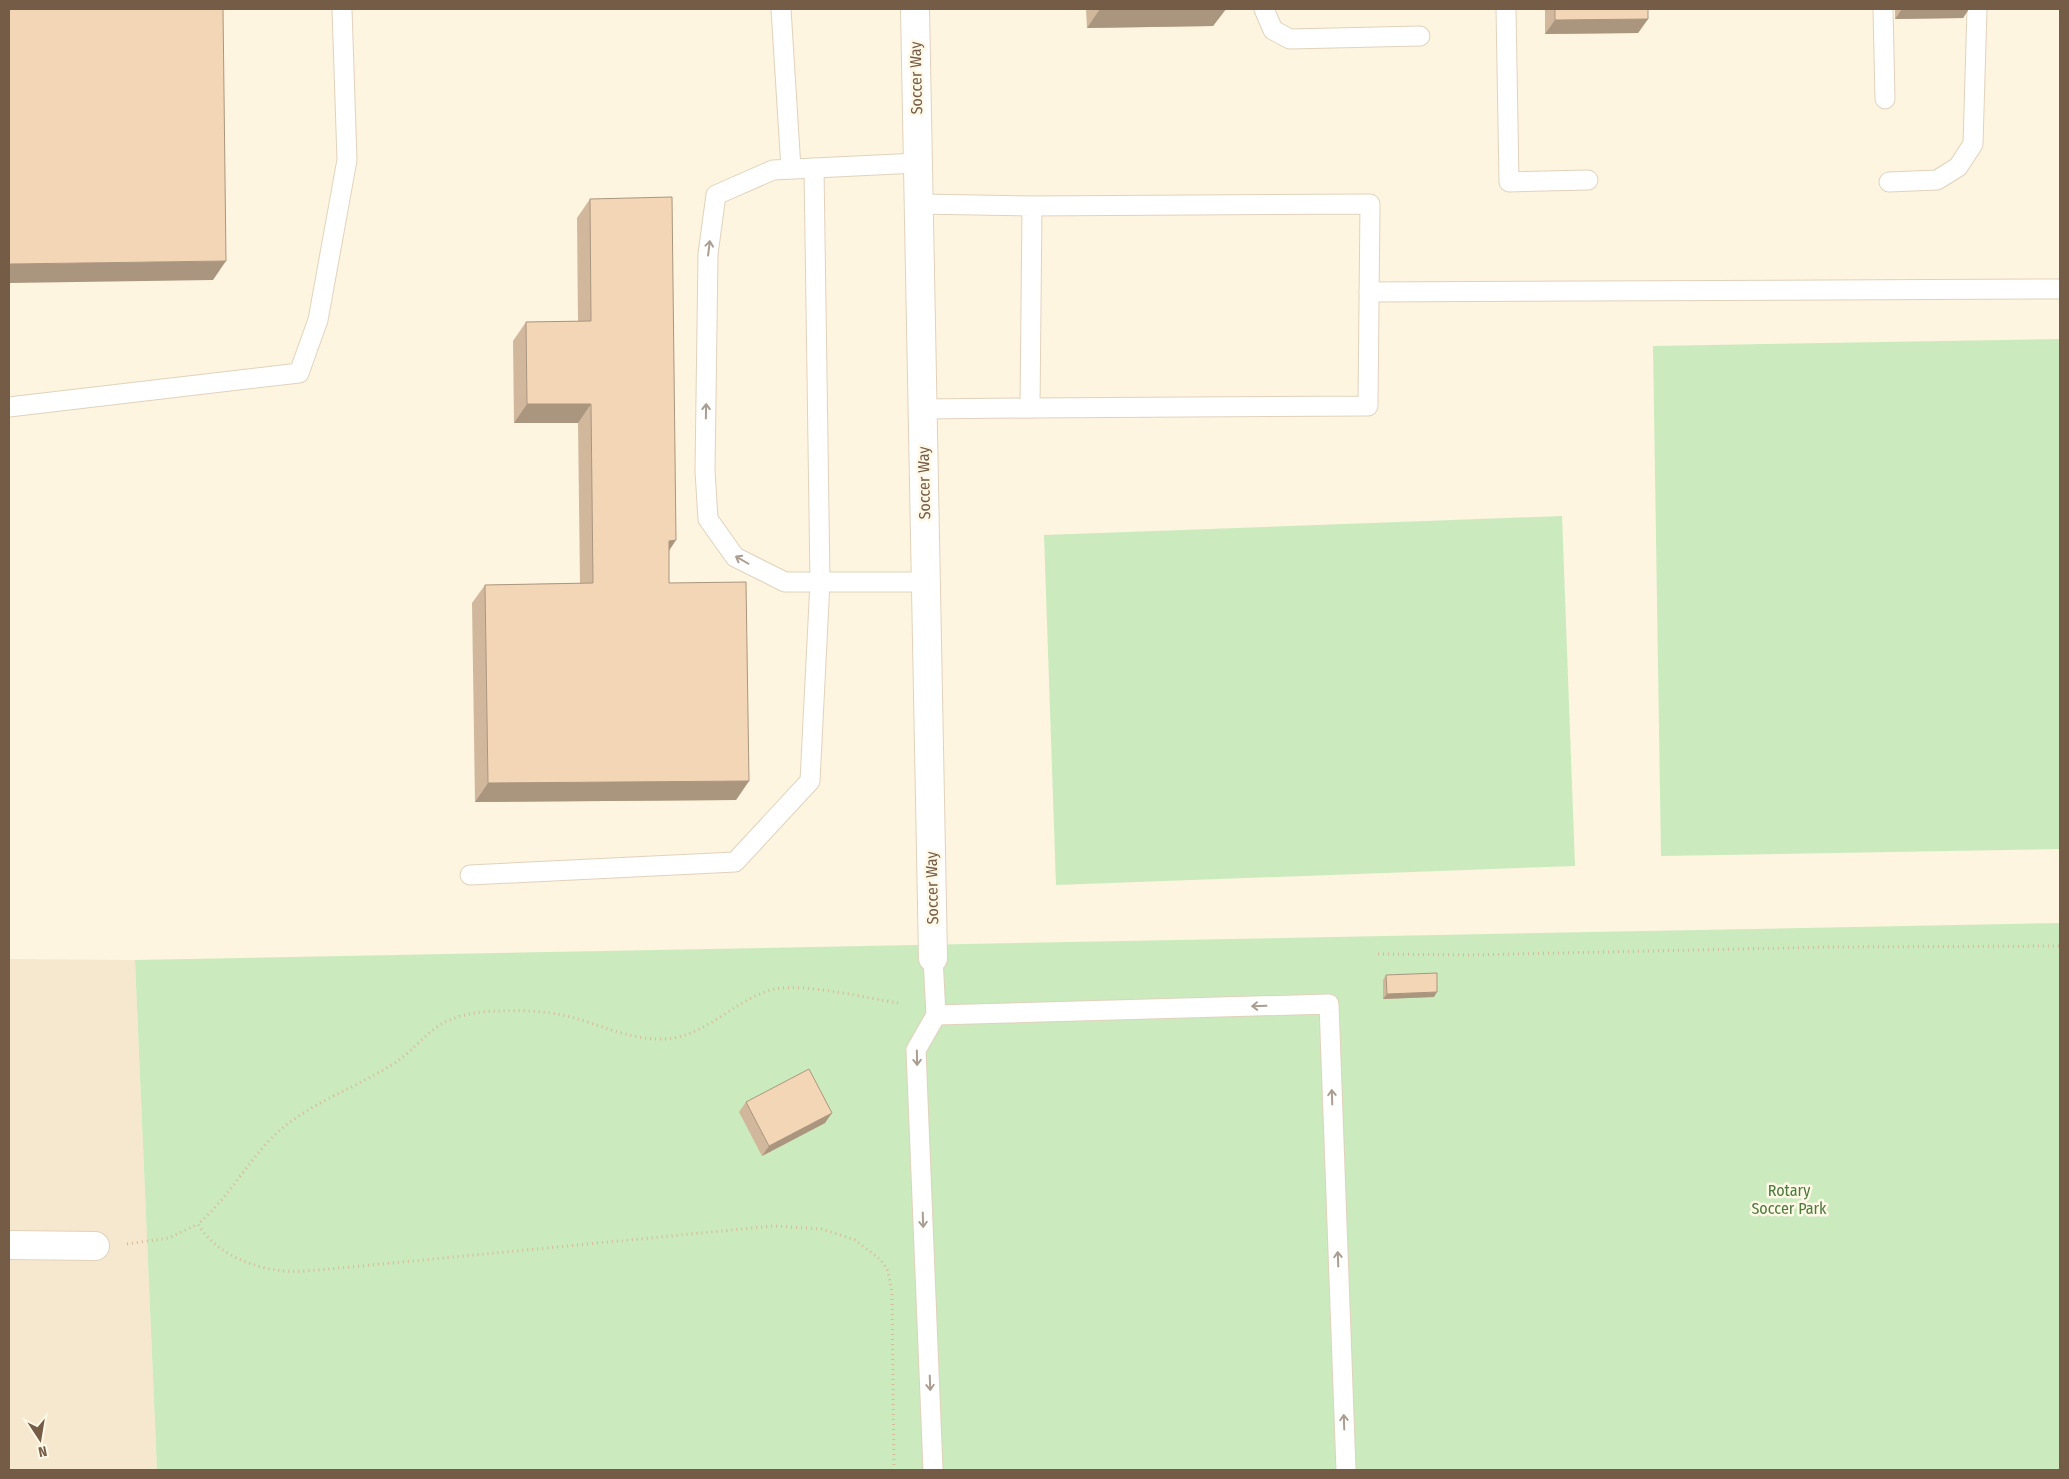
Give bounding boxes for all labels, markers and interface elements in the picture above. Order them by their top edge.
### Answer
street label: Soccer Way [906,41,926,115]
one-way arrow [704,240,714,256]
one-way arrow [701,403,711,419]
street label: Soccer Way [914,446,934,520]
one-way arrow [734,555,749,565]
street label: Soccer Way [922,851,942,925]
one-way arrow [1251,1002,1267,1011]
one-way arrow [912,1050,922,1066]
one-way arrow [1328,1089,1337,1105]
park label: Rotary Soccer Park [1751,1181,1827,1218]
one-way arrow [918,1212,928,1228]
one-way arrow [1334,1251,1343,1267]
one-way arrow [925,1375,934,1391]
north arrow [15,1414,65,1464]
one-way arrow [1339,1414,1349,1430]
text: N [37,1442,48,1460]

